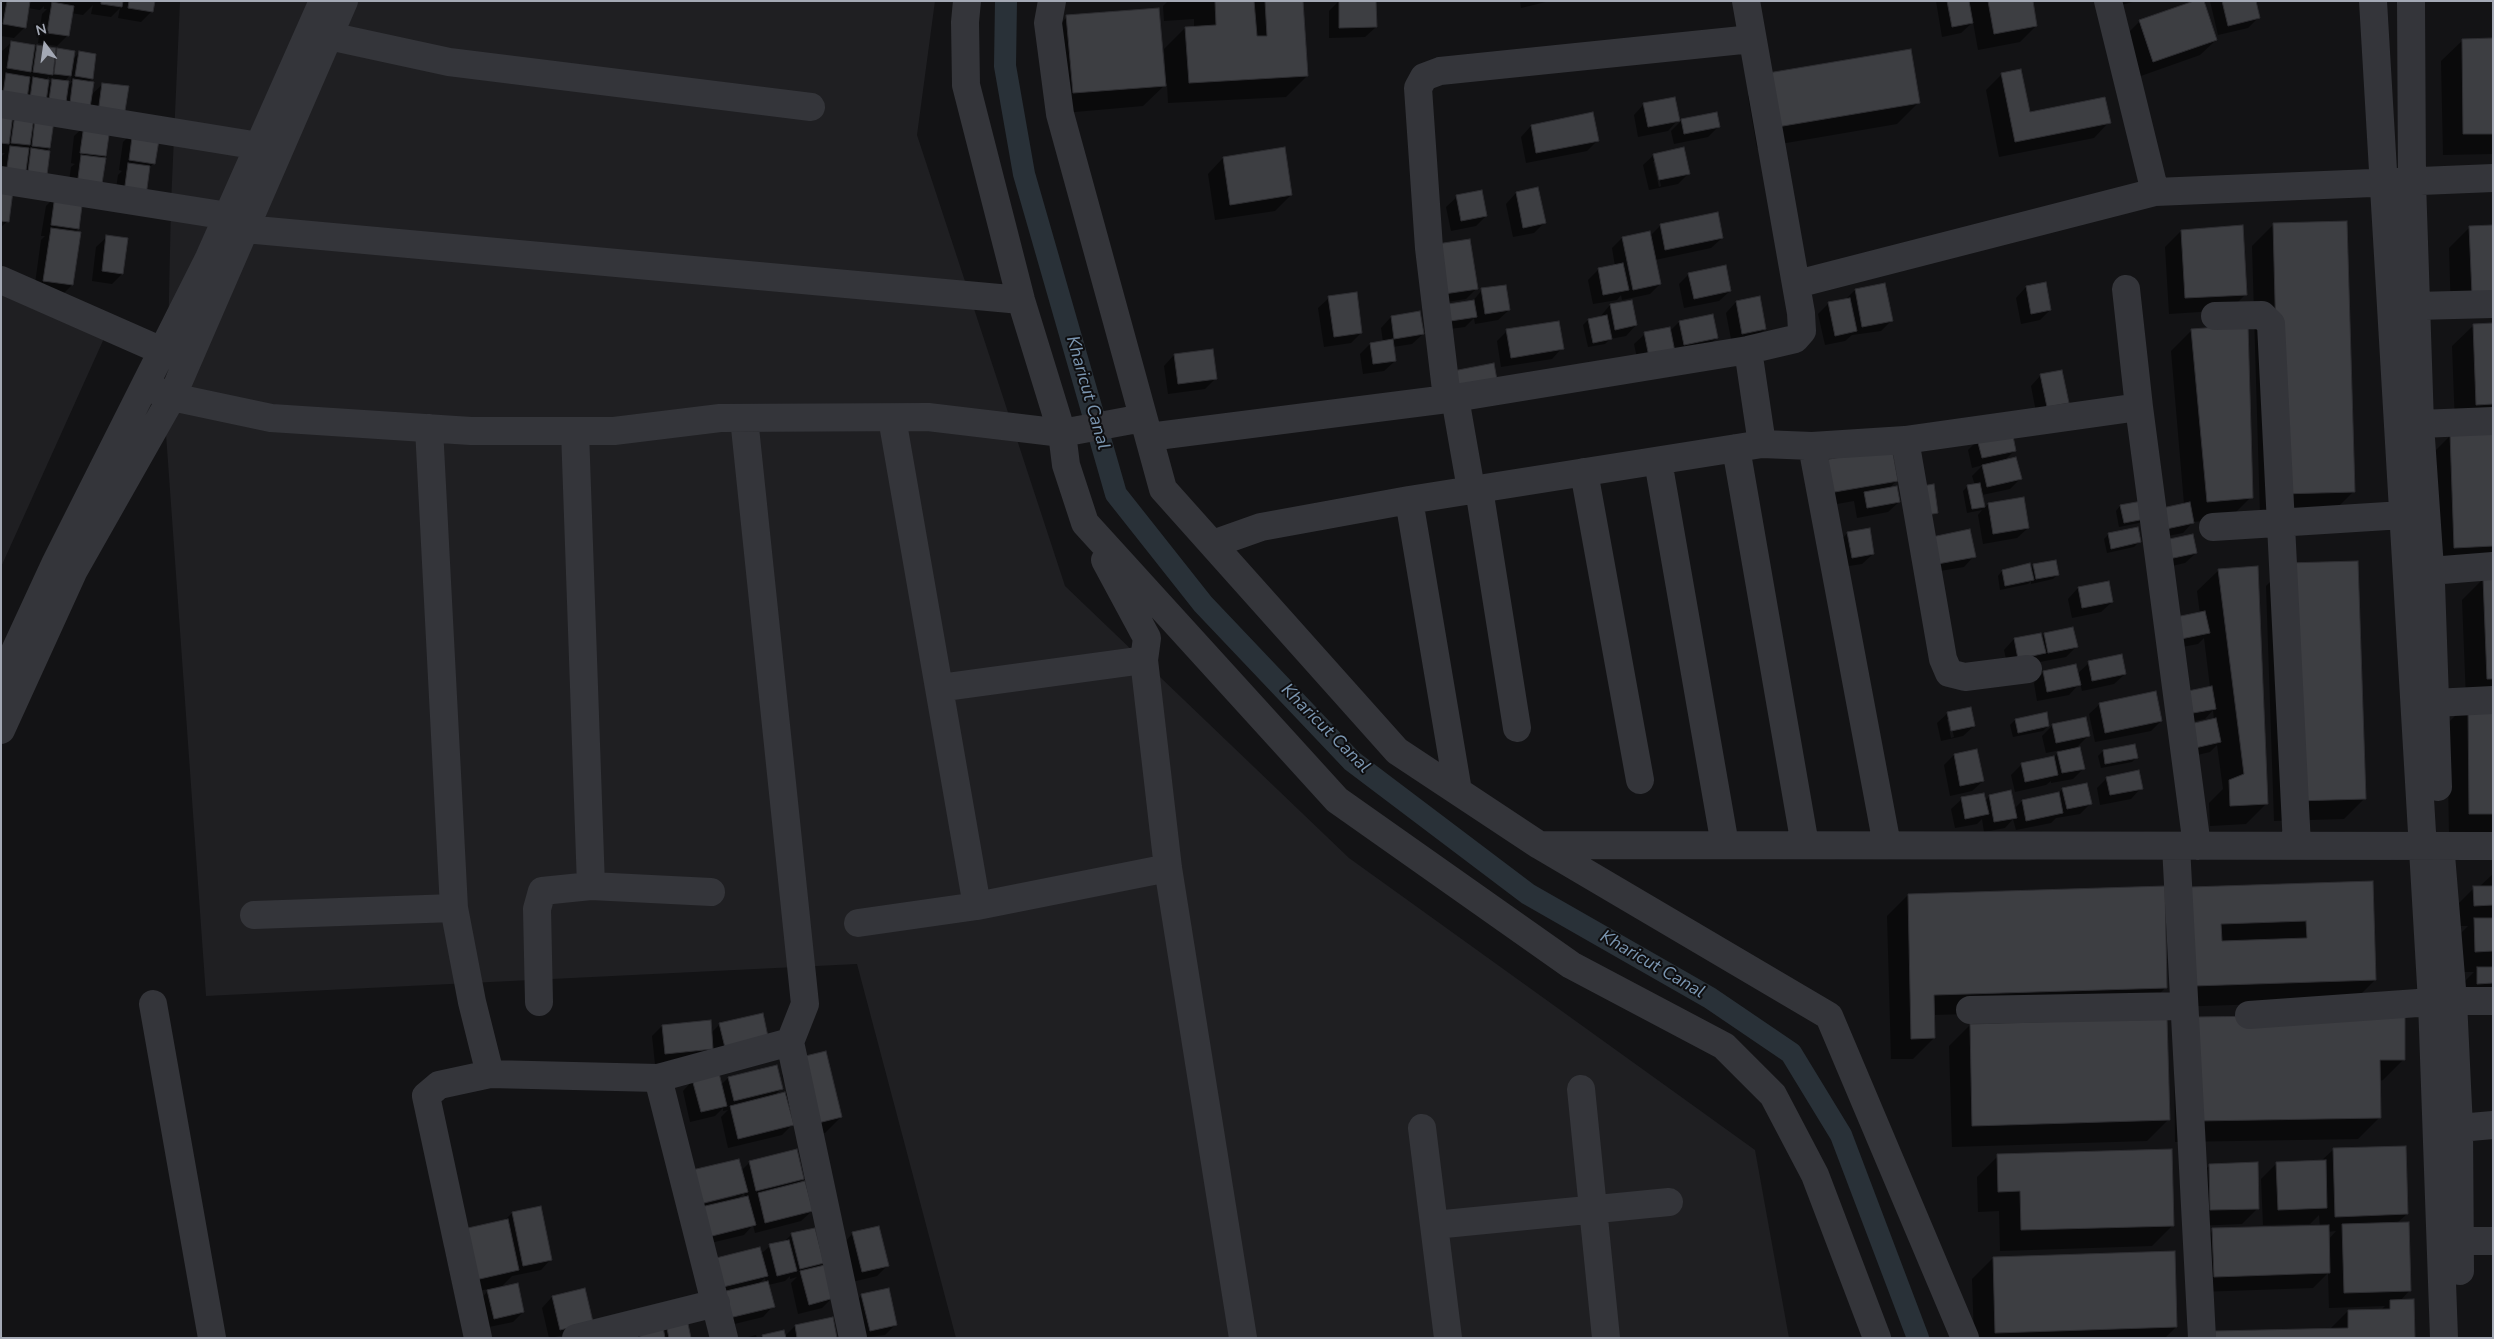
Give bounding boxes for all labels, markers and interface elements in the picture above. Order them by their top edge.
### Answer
text: N [34,19,49,40]
north arrow [20,20,70,70]
water label: Kharicut Canal [1060,334,1114,452]
water label: Kharicut Canal [1276,680,1374,778]
water label: Kharicut Canal [1596,926,1708,1004]

